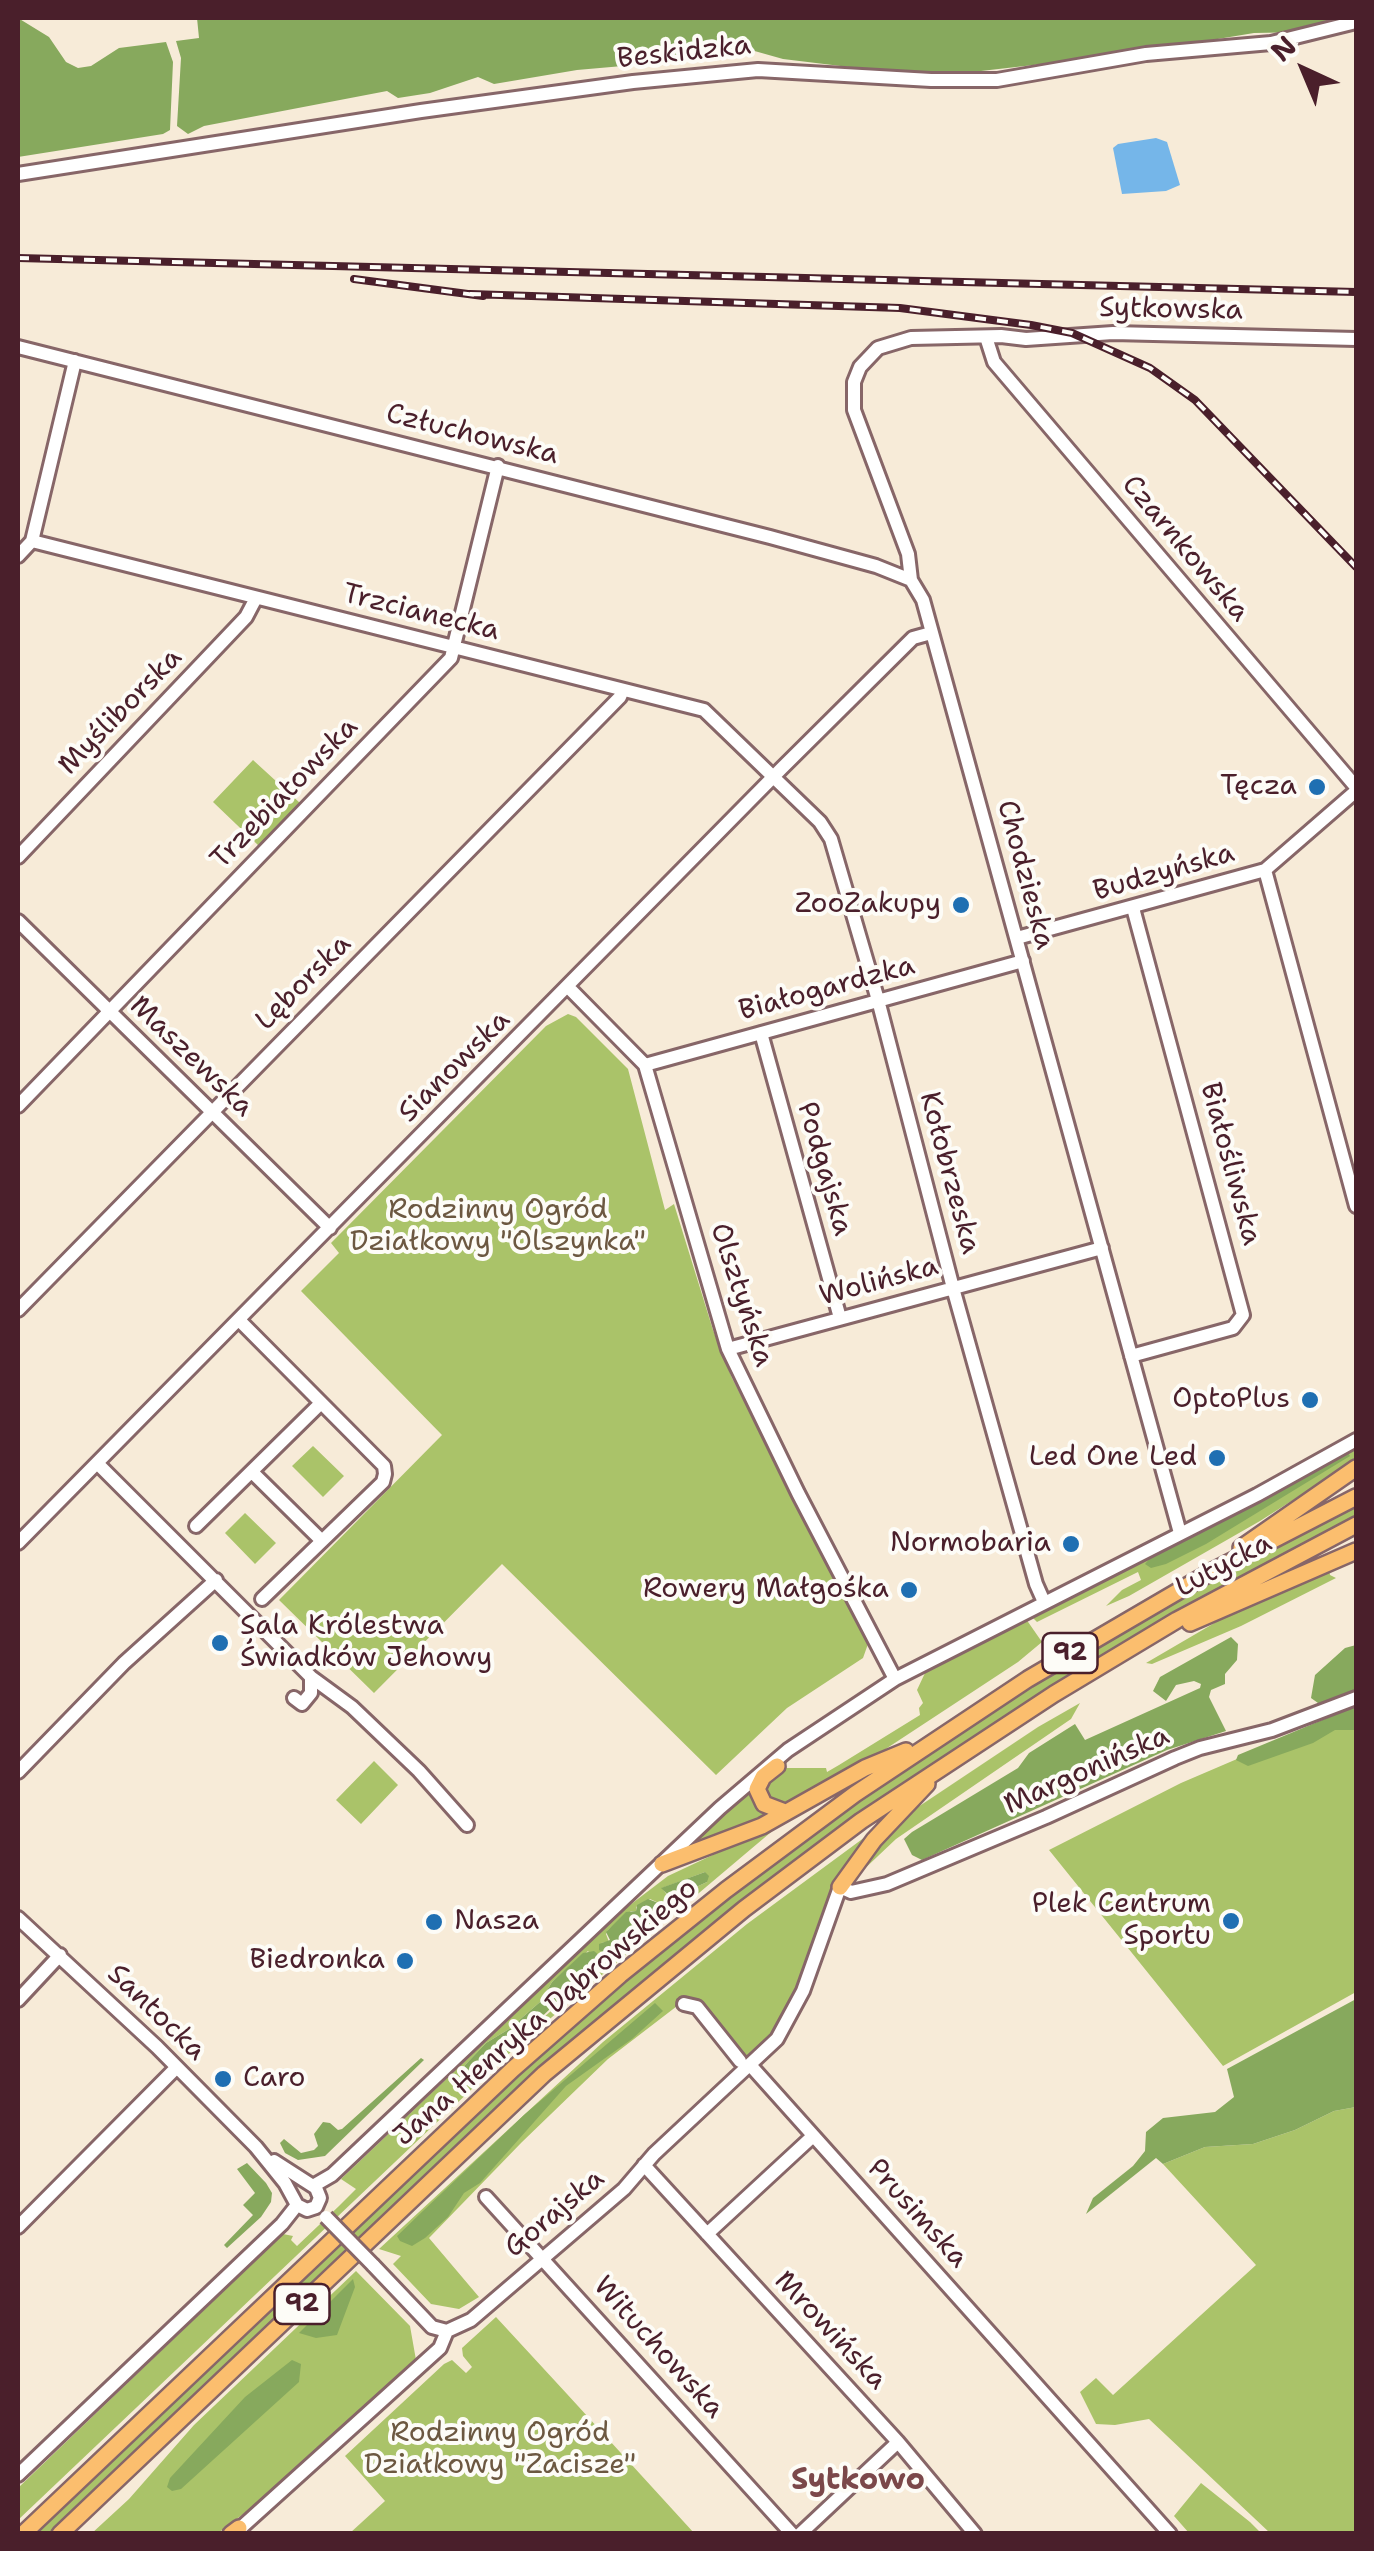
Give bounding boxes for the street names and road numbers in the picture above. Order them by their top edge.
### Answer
street label: Beskidzka [615,29,753,77]
street label: Sytkowska [1099,292,1243,328]
street label: Człuchowska [382,397,562,473]
street label: Czarnkowska [1114,469,1256,629]
street label: Trzcianecka [339,577,503,649]
street label: Myśliborska [52,642,190,782]
street label: Trzebiatowska [204,711,366,877]
street label: Chodzieska [989,797,1061,953]
street label: Budzyńska [1090,837,1238,909]
street label: Lęborska [249,928,359,1038]
street label: Białogardzka [735,949,919,1029]
street label: Maszewska [122,990,260,1124]
street label: Sianowska [392,1004,518,1130]
street label: Białośliwska [1192,1079,1268,1249]
street label: Kołobrzeska [911,1088,987,1258]
street label: Podgajska [789,1098,859,1240]
street label: Olsztyńska [702,1219,780,1371]
street label: Wolińska [816,1250,942,1314]
street label: Lutycka [1170,1527,1278,1605]
road number: 92 [1042,1633,1098,1673]
street label: Margonińska [999,1720,1175,1822]
street label: Jana Henryka Dąbrowskiego [388,1872,704,2154]
street label: Santocka [100,1958,212,2068]
street label: Prusimska [859,2153,975,2275]
street label: Gorajska [498,2163,612,2265]
street label: Mrowińska [767,2265,893,2397]
street label: Wituchowska [585,2270,731,2426]
road number: 92 [274,2284,330,2324]

